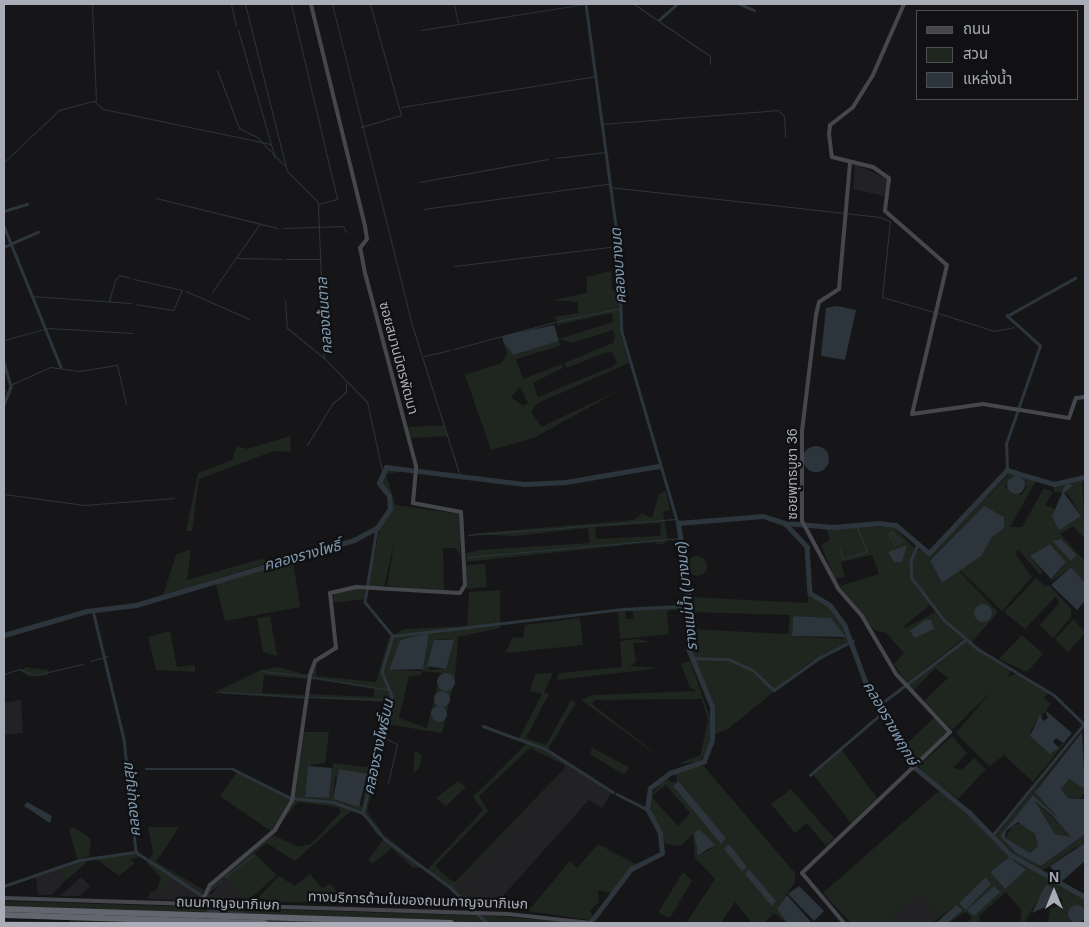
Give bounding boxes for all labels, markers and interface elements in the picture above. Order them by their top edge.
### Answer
legend [916,10,1079,100]
text: ถนน [963,20,990,37]
text: สวน [963,45,988,62]
text: แหล่งน้ำ [963,70,1012,87]
water label: คลองบางมด [606,227,630,305]
water label: คลองต้นตาล [312,277,336,355]
street label: ซอยสมานมิตรพัฒนา [376,300,422,416]
street label: ซอยพุทธบูชา 36 [784,428,800,520]
water label: คลองรางโพธิ์ [262,536,342,574]
water label: รางแม่น้ำ (บางมด) [671,540,701,652]
water label: คลองราชพฤกษ์ [860,678,922,768]
water label: คลองรางโพธิ์บน [359,698,397,796]
water label: คลองบุญสุข [118,762,144,838]
north arrow [1029,867,1079,917]
text: N [1049,869,1059,885]
street label: ทางบริการด้านในของถนนกาญจนาภิเษก [308,888,528,912]
street label: ถนนกาญจนาภิเษก [176,893,280,913]

